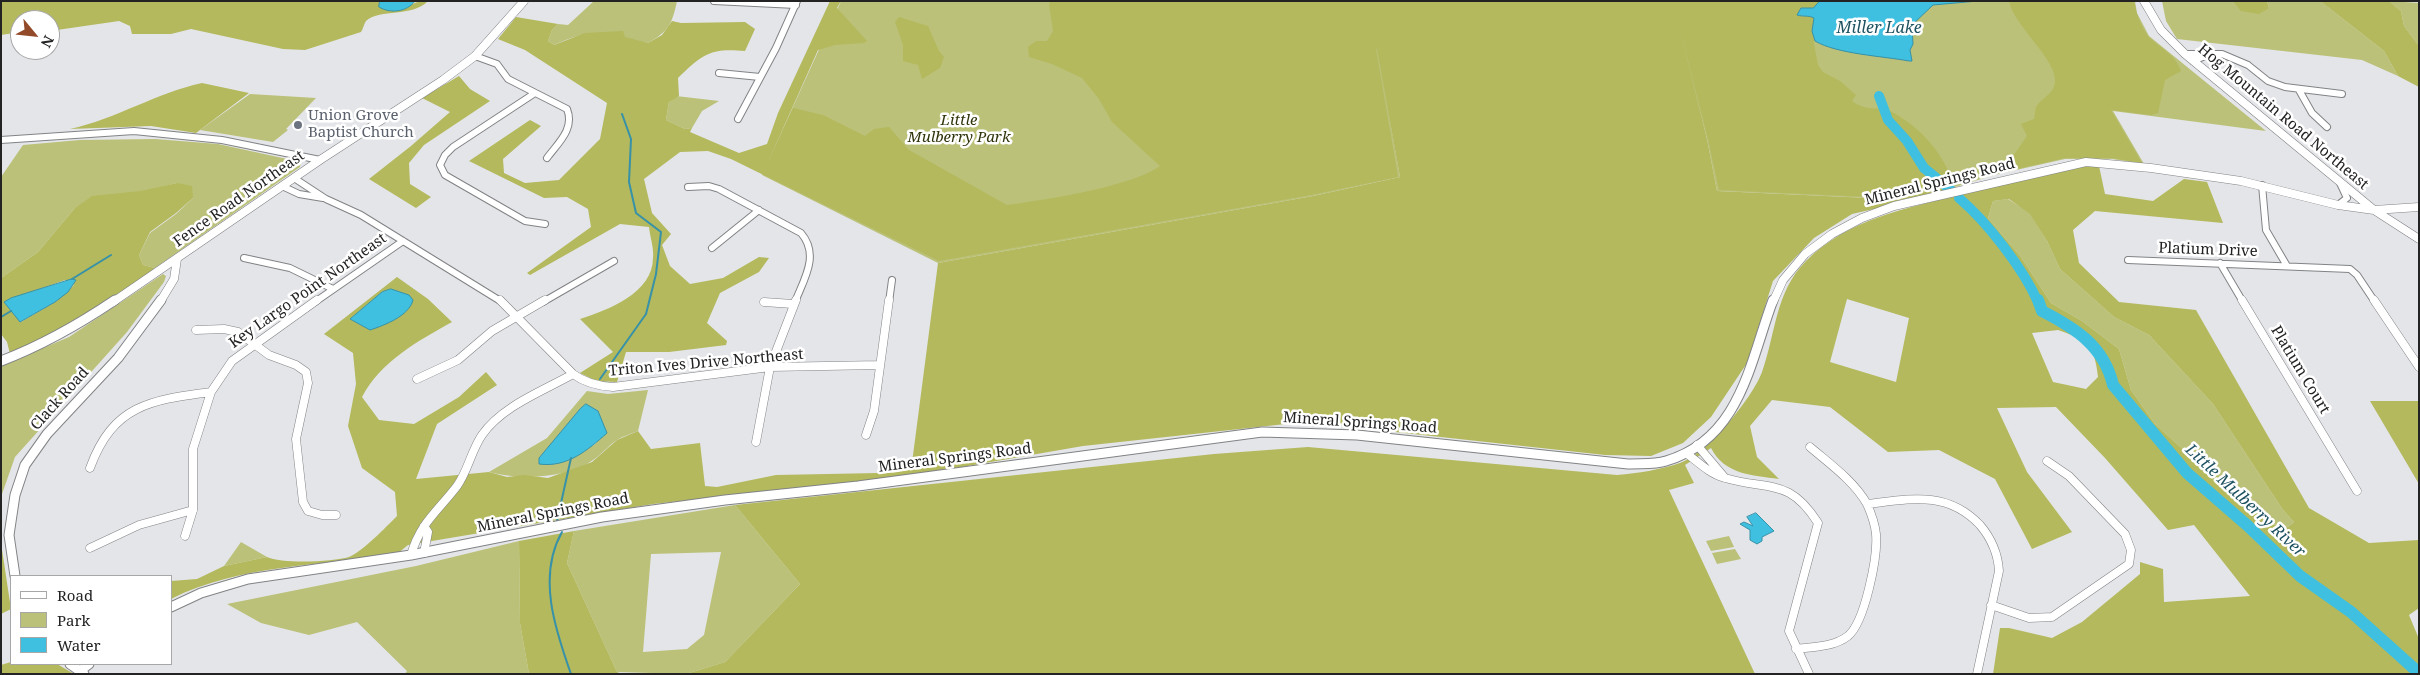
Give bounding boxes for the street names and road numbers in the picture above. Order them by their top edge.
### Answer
street label: Hog Mountain Road Northeast [2194,40,2372,194]
street label: Fence Road Northeast [170,147,308,251]
street label: Mineral Springs Road [1863,155,2017,209]
street label: Key Largo Point Northeast [226,230,390,352]
street label: Platium Drive [2158,239,2258,261]
street label: Platium Court [2267,323,2333,417]
street label: Triton Ives Drive Northeast [608,346,804,380]
street label: Clack Road [27,364,93,434]
street label: Mineral Springs Road [1282,409,1438,437]
street label: Mineral Springs Road [877,440,1033,476]
street label: Mineral Springs Road [476,489,630,537]

